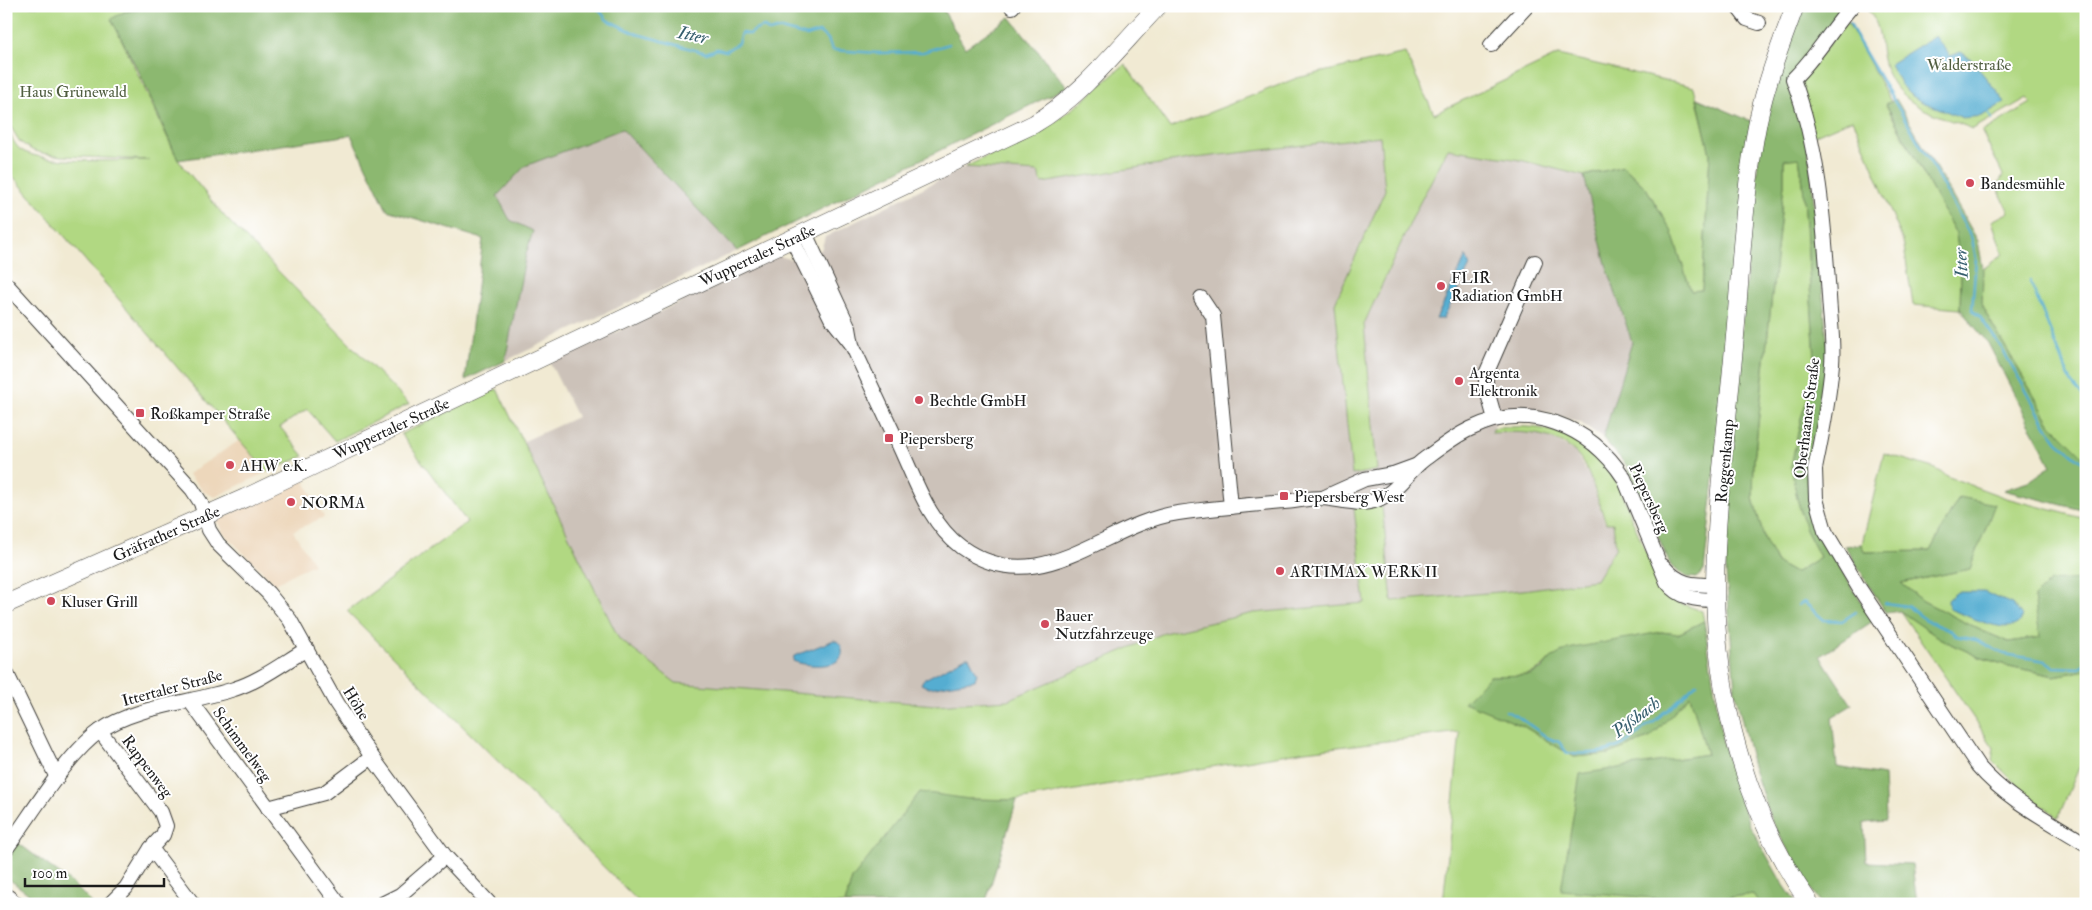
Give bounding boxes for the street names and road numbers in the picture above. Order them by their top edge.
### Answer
street label: Wuppertaler Straße [695,220,819,293]
street label: Oberhaaner Straße [1790,356,1824,479]
street label: Wuppertaler Straße [329,393,453,466]
street label: Roggenkamp [1711,418,1740,504]
street label: Piepersberg [1623,460,1674,538]
street label: Gräfrather Straße [110,501,223,566]
street label: Ittertaler Straße [120,665,225,711]
street label: Höhe [338,683,374,724]
street label: Schimmelweg [208,703,277,787]
street label: Rappenweg [116,731,178,803]

